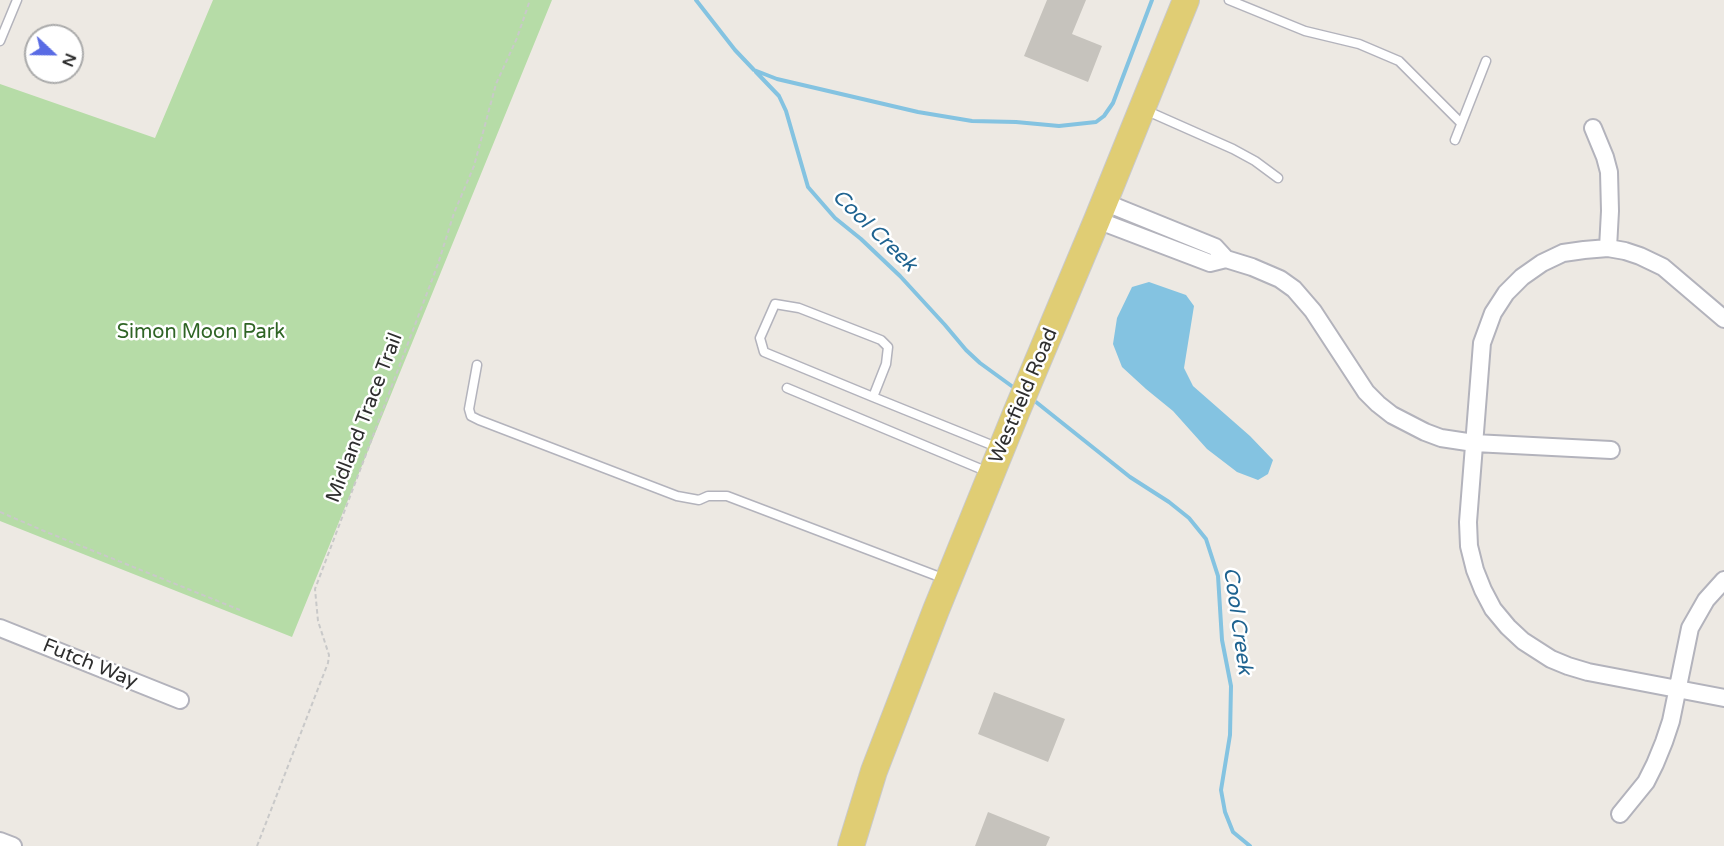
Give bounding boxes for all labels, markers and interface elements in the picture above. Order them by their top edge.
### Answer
north arrow [24,24,84,84]
text: N [57,50,81,70]
water label: Cool Creek [826,184,922,278]
park label: Simon Moon Park [117,321,285,345]
street label: Westfield Road [985,325,1063,467]
street label: Midland Trace Trail [322,330,408,506]
water label: Cool Creek [1217,566,1257,676]
street label: Futch Way [39,634,141,694]

